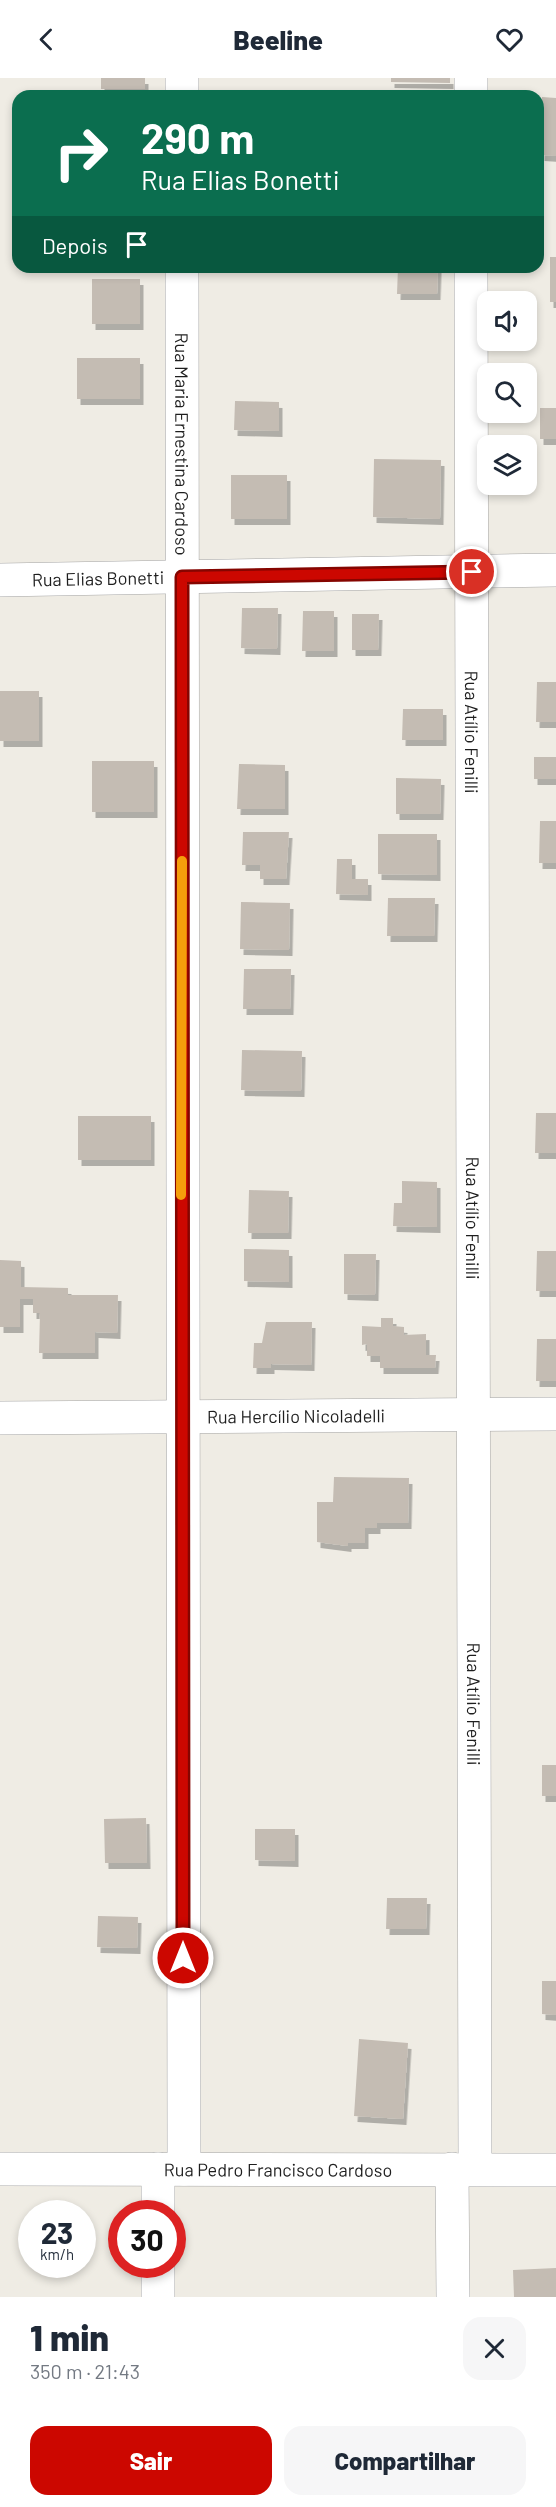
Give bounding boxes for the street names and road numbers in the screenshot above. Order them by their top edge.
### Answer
street label: Rua Maria Ernestina Cardoso [171,333,193,555]
street label: Rua Elias Bonetti [32,566,164,590]
street label: Rua Atílio Fenilli [461,670,483,794]
street label: Rua Atílio Fenilli [462,1156,484,1280]
street label: Rua Hercílio Nicoladelli [207,1404,385,1428]
street label: Rua Atílio Fenilli [463,1642,485,1766]
street label: Rua Pedro Francisco Cardoso [164,2158,392,2181]

